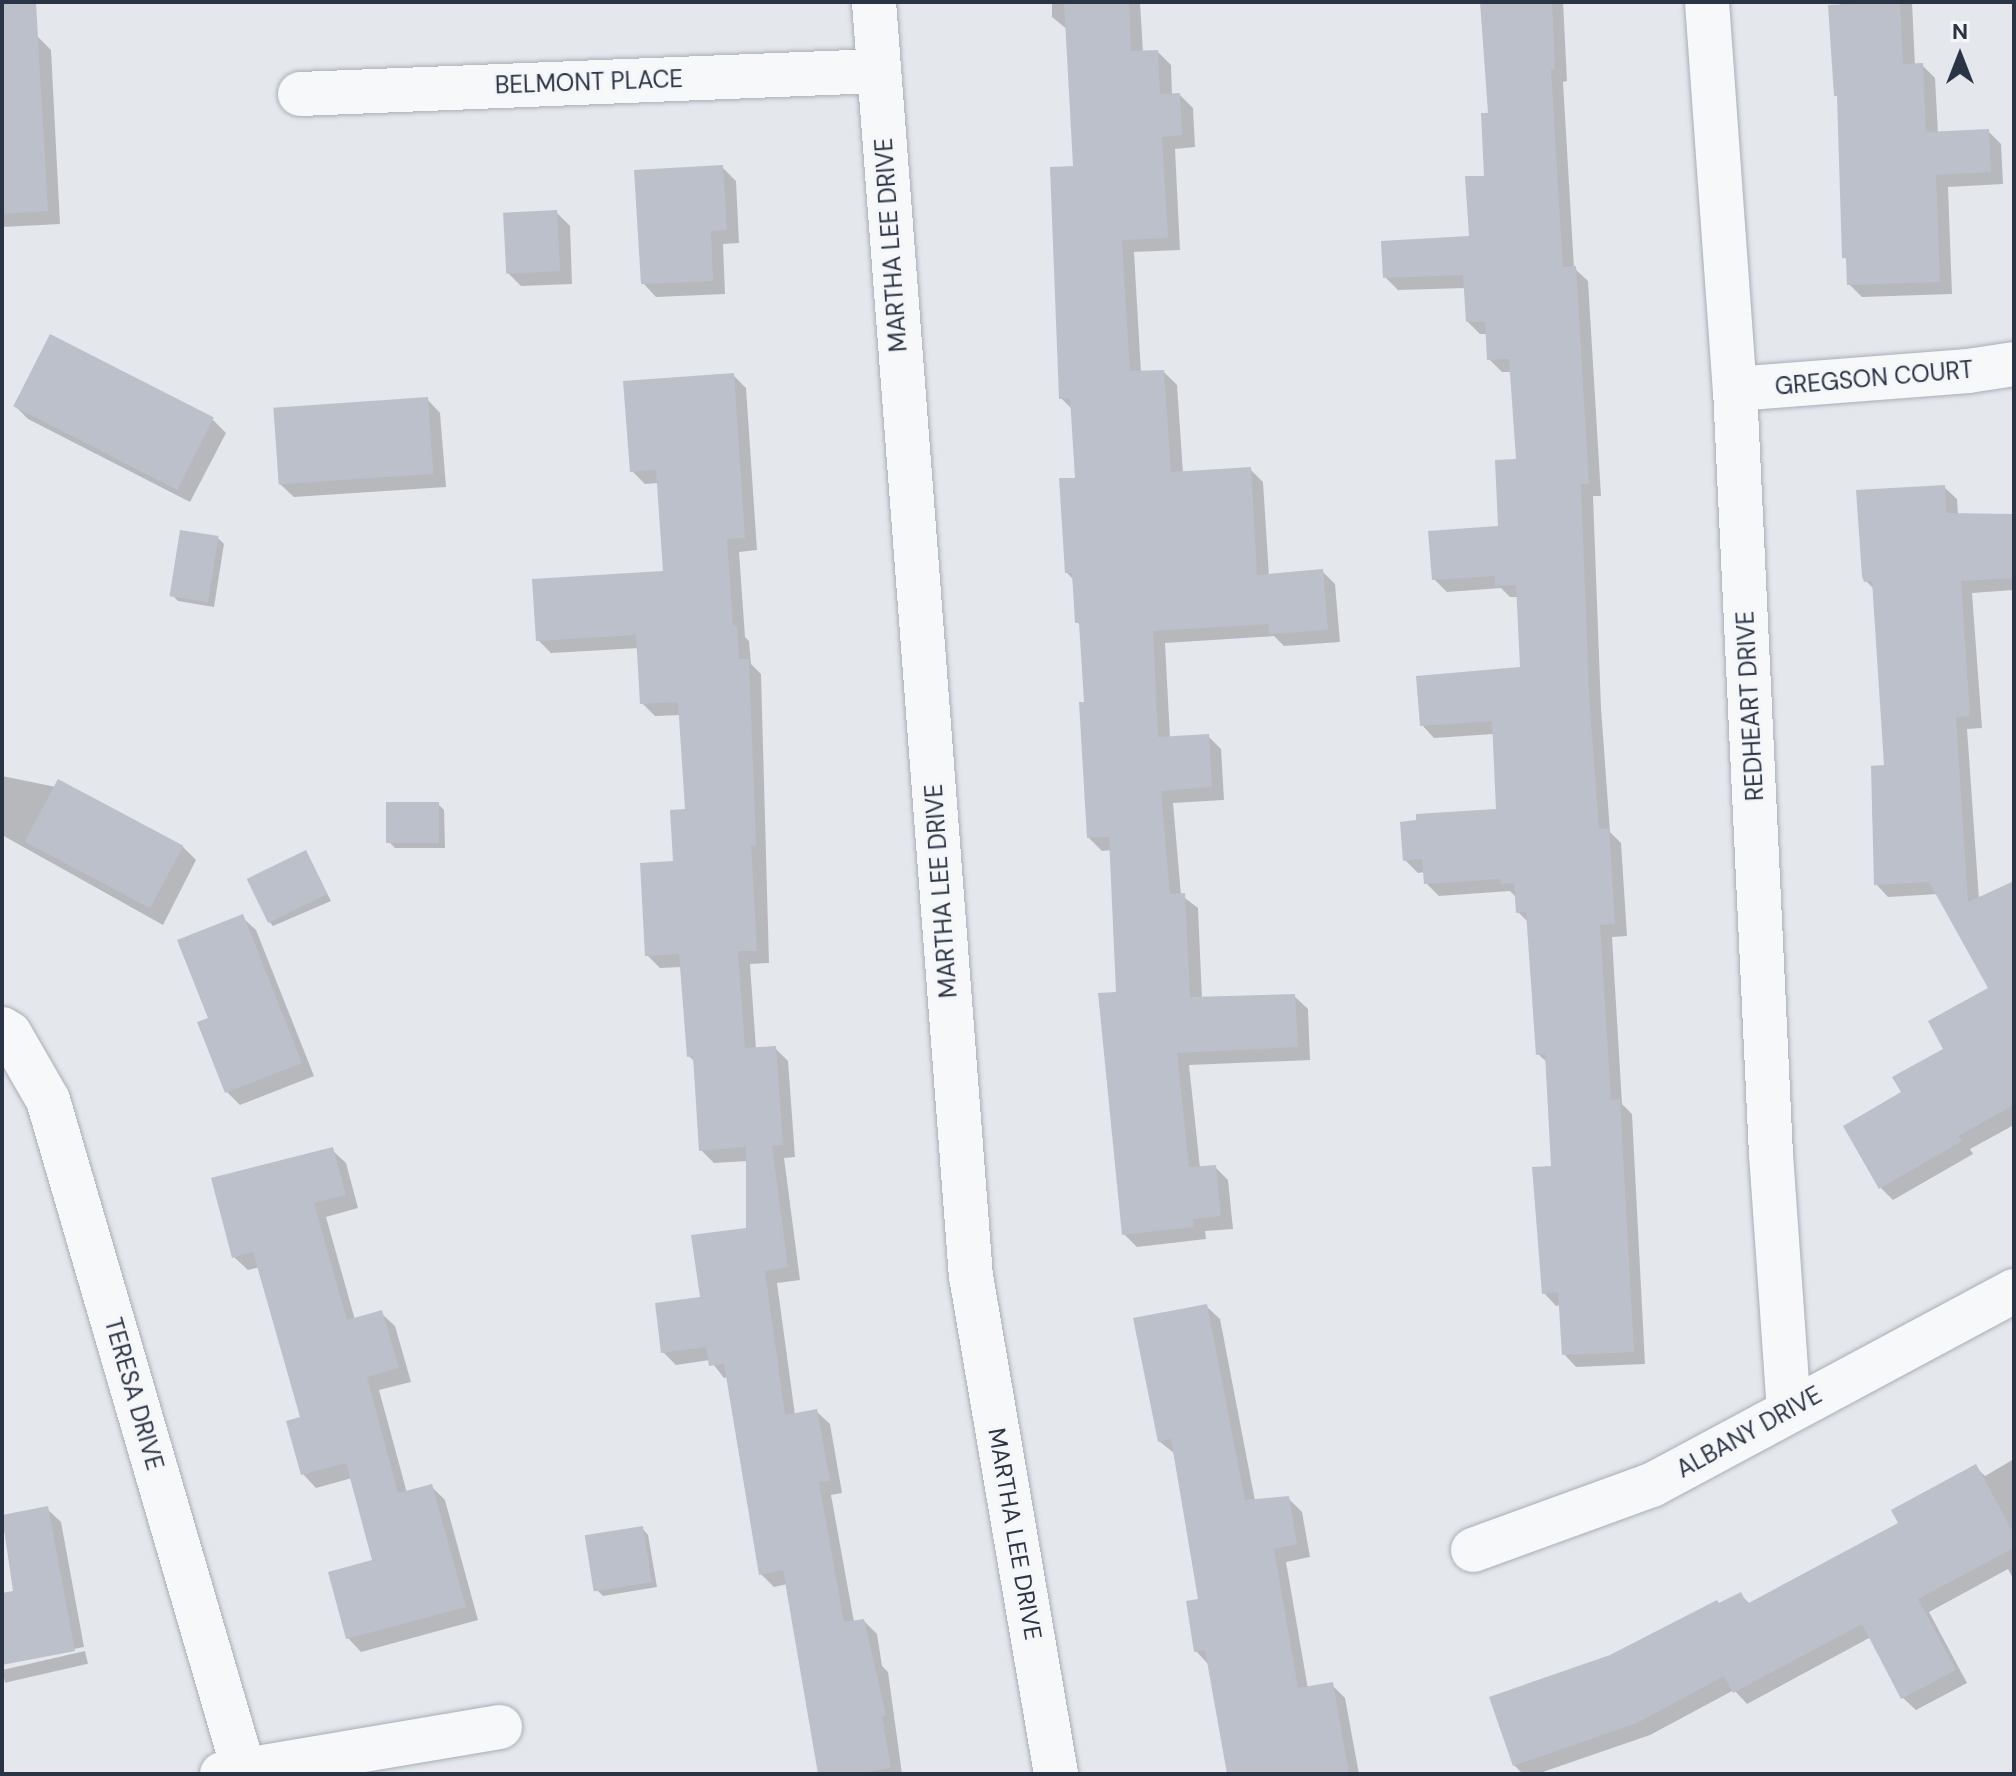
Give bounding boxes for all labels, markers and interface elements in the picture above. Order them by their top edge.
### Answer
north arrow [1920,16,2000,96]
text: N [1952,17,1968,46]
street label: BELMONT PLACE [494,64,684,100]
street label: MARTHA LEE DRIVE [869,137,913,353]
street label: GREGSON COURT [1774,355,1974,401]
street label: REDHEART DRIVE [1731,610,1769,802]
street label: MARTHA LEE DRIVE [919,783,963,999]
street label: TERESA DRIVE [99,1315,169,1473]
street label: ALBANY DRIVE [1671,1380,1827,1484]
street label: MARTHA LEE DRIVE [982,1426,1048,1642]

